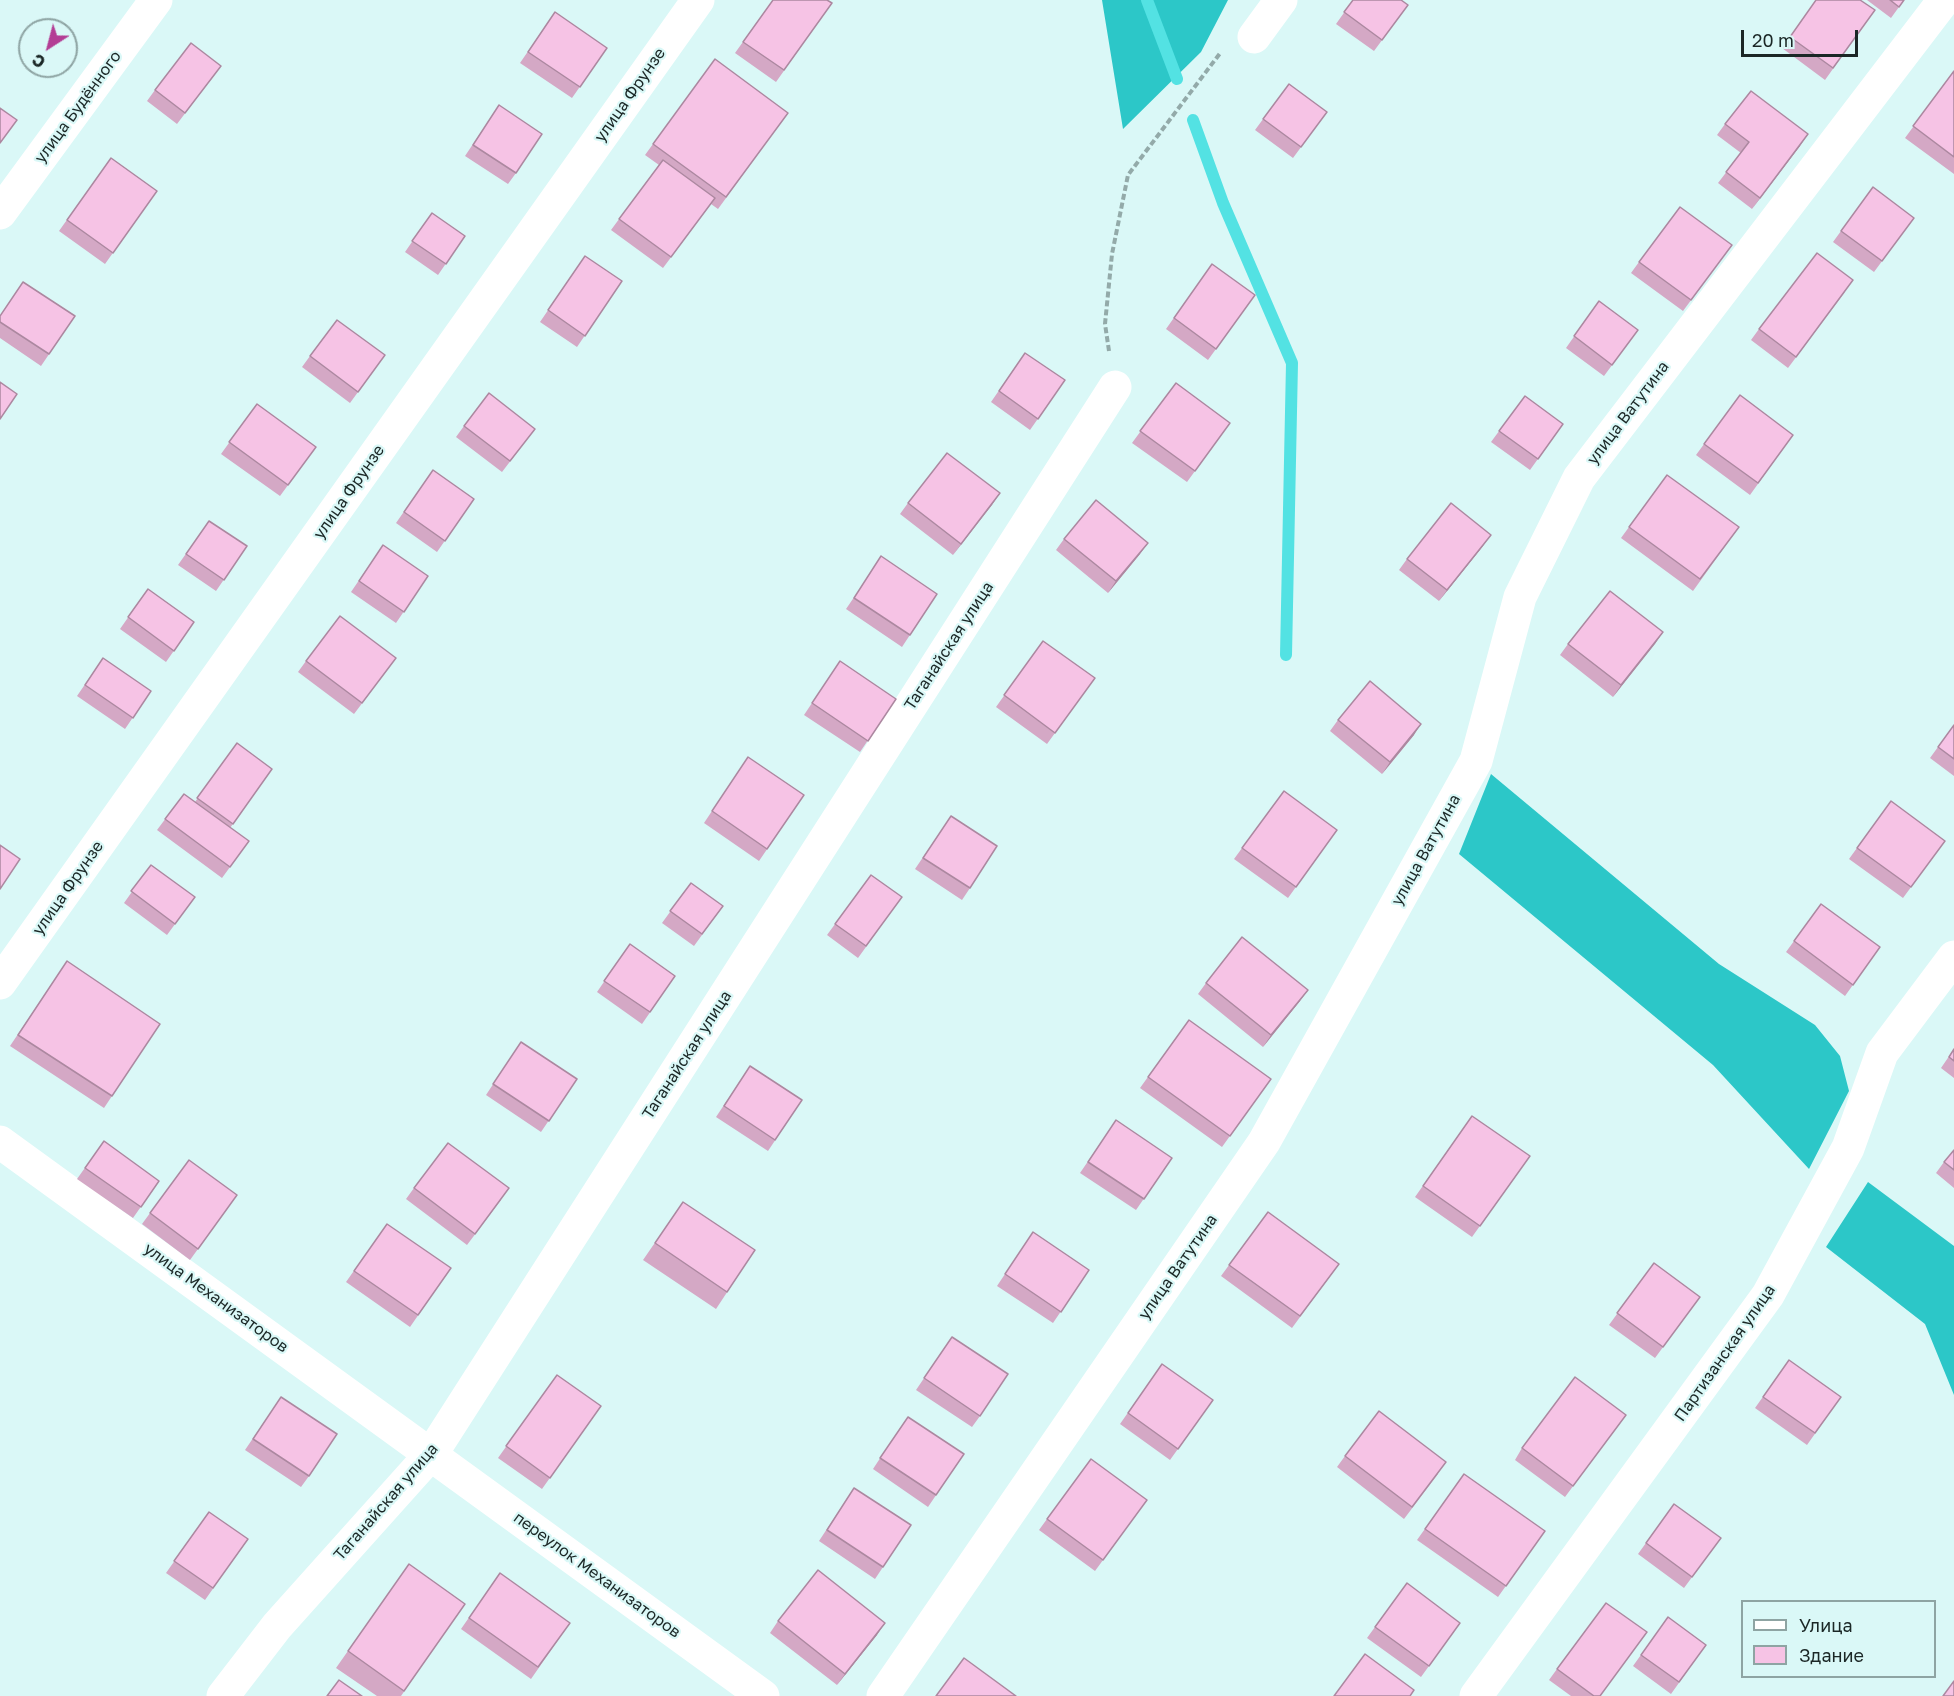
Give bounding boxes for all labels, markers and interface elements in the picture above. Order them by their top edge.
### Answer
north arrow [18,18,78,78]
scale bar [1744,18,1861,56]
text: 20 m [1752,29,1794,51]
street label: улица Фрунзе [590,44,670,146]
street label: улица Будённого [31,47,125,167]
text: С [28,50,49,72]
street label: улица Ватутина [1583,358,1673,468]
street label: улица Фрунзе [309,441,389,543]
street label: Таганайская улица [900,578,998,714]
street label: улица Ватутина [1387,791,1465,909]
street label: улица Фрунзе [28,837,108,939]
street label: Таганайская улица [638,987,736,1123]
street label: улица Ватутина [1134,1211,1222,1323]
street label: улица Механизаторов [140,1239,292,1357]
street label: Партизанская улица [1671,1281,1779,1425]
street label: Таганайская улица [330,1439,442,1565]
street label: переулок Механизаторов [510,1508,684,1642]
legend [1741,1600,1936,1678]
text: Улица [1799,1614,1853,1636]
text: Здание [1799,1644,1864,1666]

